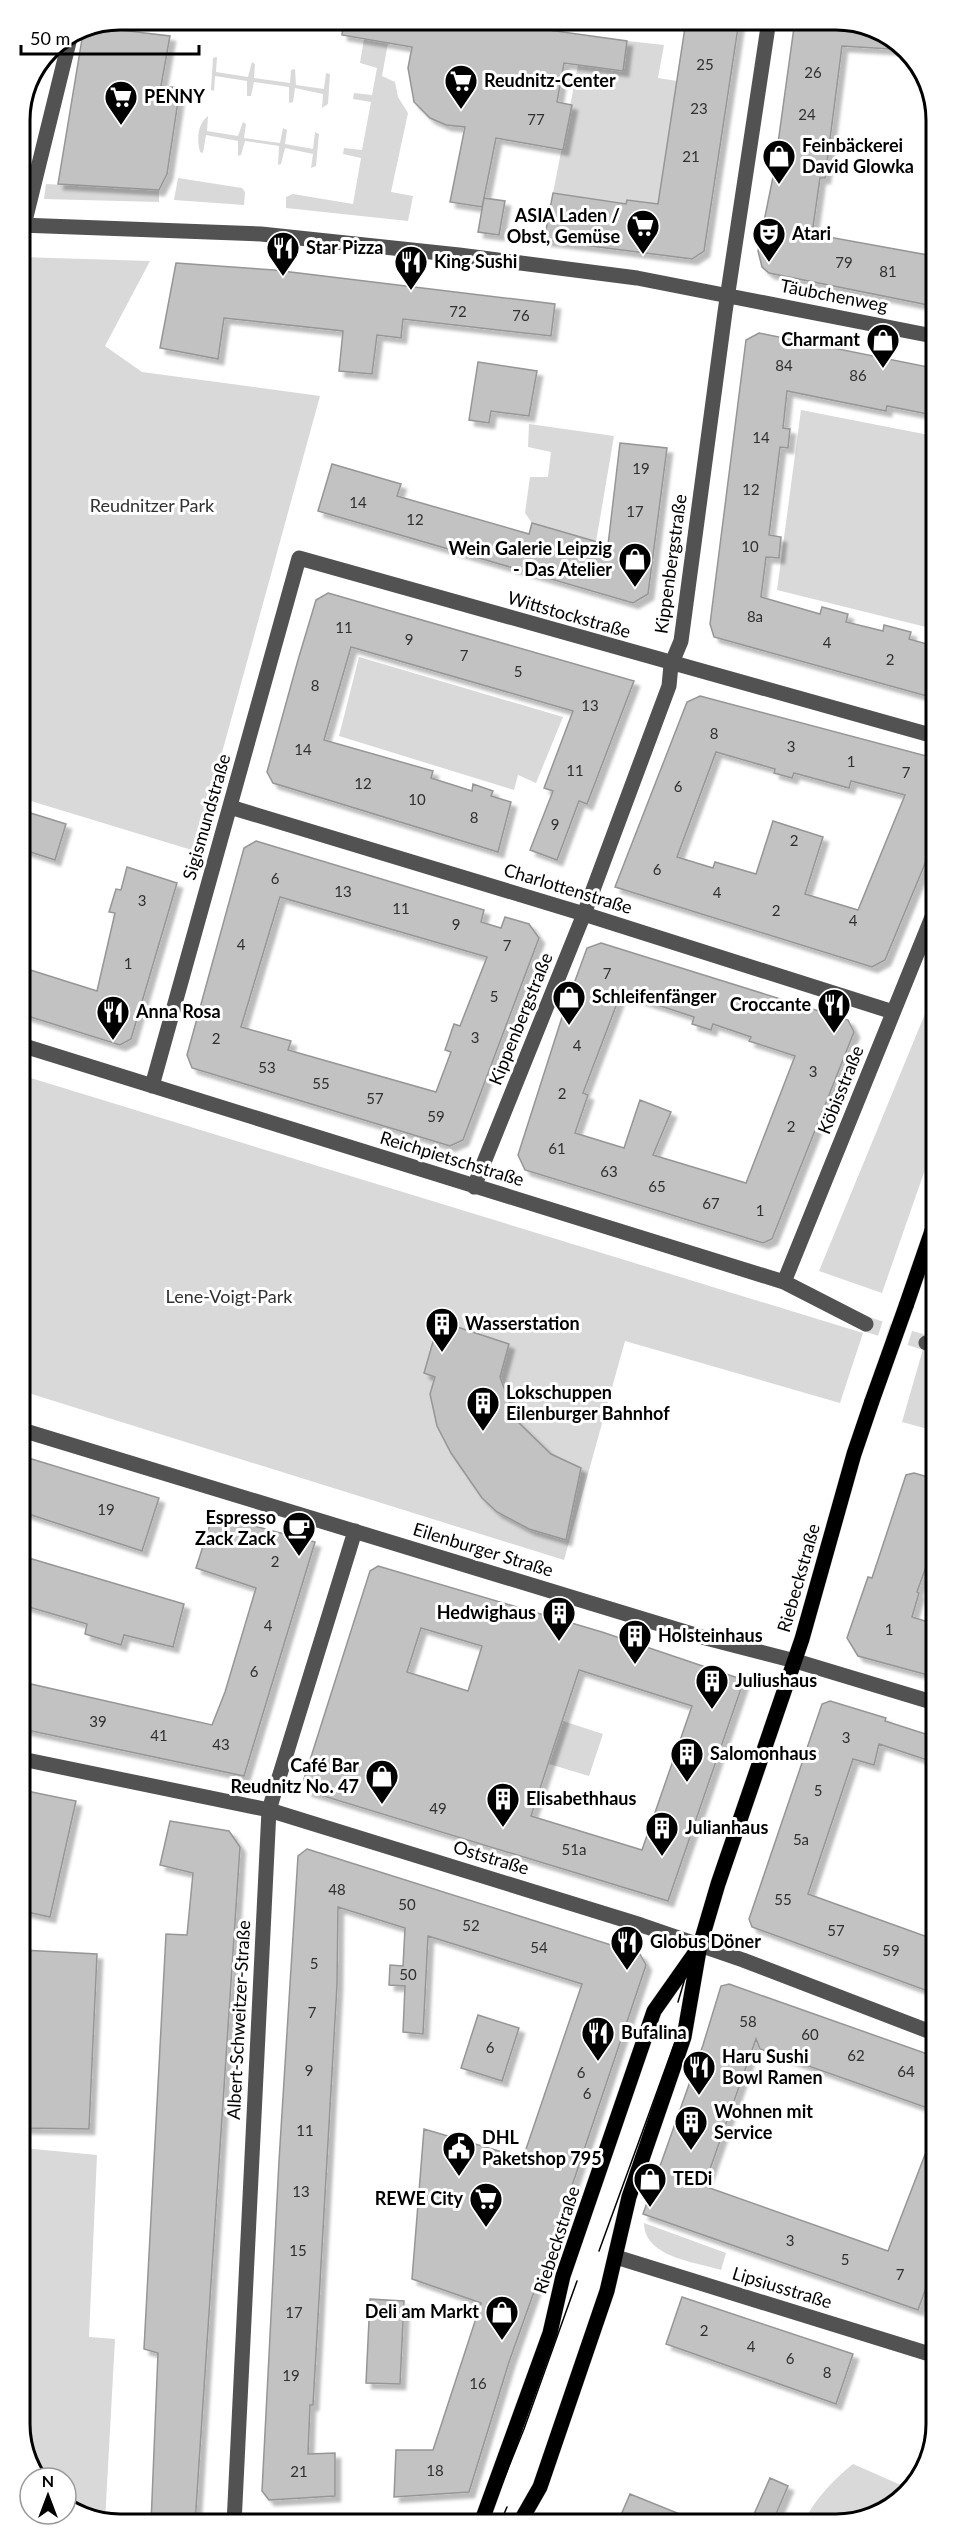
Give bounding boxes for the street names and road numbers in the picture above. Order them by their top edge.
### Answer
street label: Täubchenweg [779,274,890,316]
street label: Kippenbergstraße [649,493,691,635]
street label: Wittstockstraße [505,586,633,642]
street label: Sigismundstraße [178,751,235,882]
street label: Charlottenstraße [501,858,635,918]
street label: Kippenbergstraße [483,949,557,1088]
street label: Köbisstraße [812,1042,868,1137]
street label: Reichpietschstraße [378,1126,527,1190]
street label: Eilenburger Straße [410,1517,556,1581]
street label: Riebeckstraße [772,1521,824,1635]
street label: Oststraße [451,1835,532,1879]
street label: Albert-Schweitzer-Straße [222,1920,254,2120]
street label: Riebeckstraße [528,2183,584,2296]
street label: Lipsiusstraße [730,2261,835,2313]

